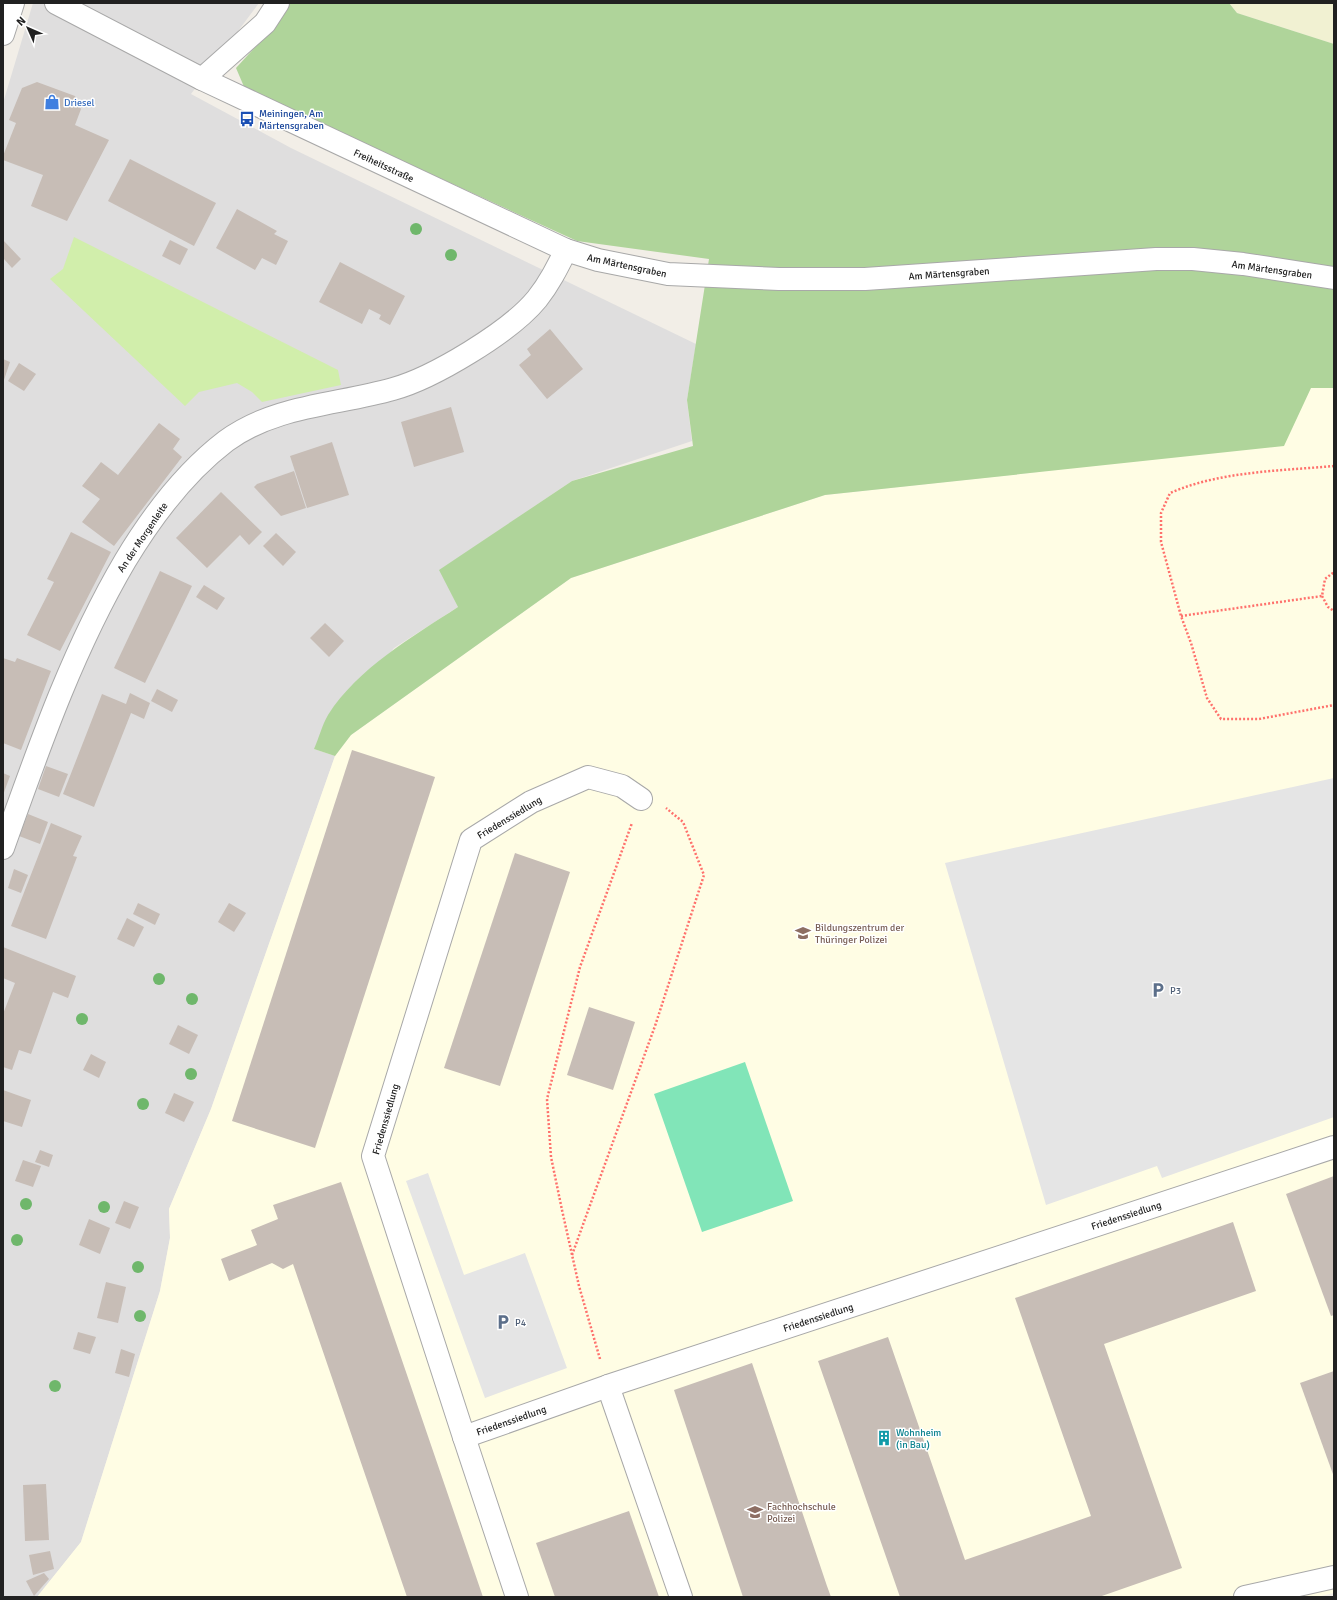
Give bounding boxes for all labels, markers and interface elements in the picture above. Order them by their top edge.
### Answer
north arrow [8,8,48,48]
text: N [14,14,29,29]
shop icon: Driesel [43,93,61,111]
place label: Driesel [64,97,94,109]
place label: Meiningen, Am Märtensgraben [259,108,324,132]
bus stop icon: Meiningen, Am Märtensgraben [238,110,256,128]
street label: Freiheitsstraße [352,147,416,185]
street label: Am Märtensgraben [586,252,668,280]
street label: Am Märtensgraben [1231,258,1313,282]
street label: Am Märtensgraben [908,265,990,283]
street label: An der Morgenleite [115,500,171,575]
street label: Friedenssiedlung [475,794,544,842]
place label: Bildungszentrum der Thüringer Polizei [815,922,904,946]
school or university icon: Bildungszentrum der Thüringer Polizei [794,924,812,942]
parking icon: P3 [1149,981,1167,999]
place label: P3 [1170,985,1181,997]
street label: Friedenssiedlung [370,1082,402,1156]
street label: Friedenssiedlung [1090,1199,1163,1233]
street label: Friedenssiedlung [782,1301,855,1335]
parking icon: P4 [494,1313,512,1331]
place label: P4 [515,1317,527,1329]
street label: Friedenssiedlung [475,1403,548,1439]
place label: Wohnheim (in Bau) [896,1427,941,1451]
building icon: Wohnheim (in Bau) [875,1429,893,1447]
place label: Fachhochschule Polizei [767,1501,836,1525]
school or university icon: Fachhochschule Polizei [746,1503,764,1521]

